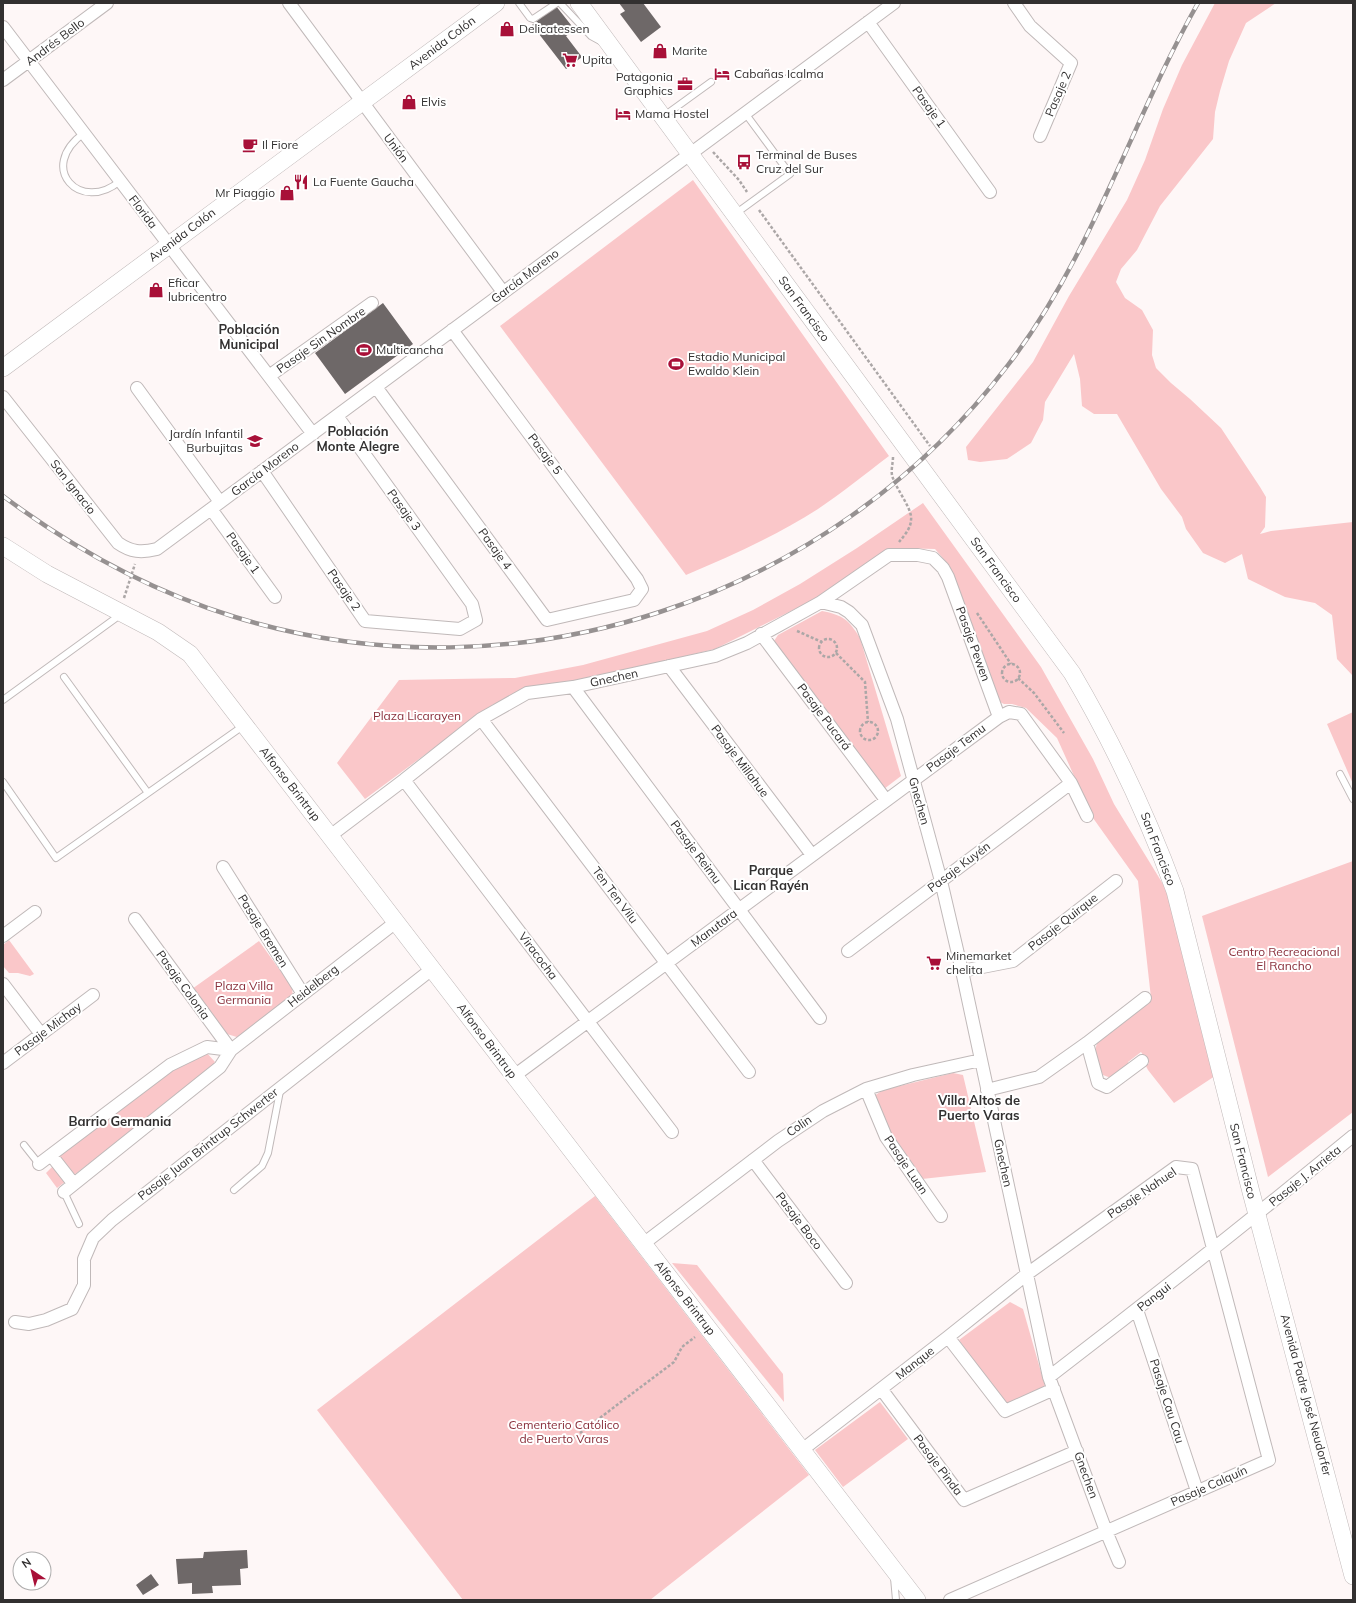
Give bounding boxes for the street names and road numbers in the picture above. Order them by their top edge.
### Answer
street label: Avenida Colón [405,13,478,73]
street label: Andrés Bello [22,14,87,69]
street label: Pasaje 2 [1041,69,1074,119]
street label: Pasaje 1 [909,83,949,130]
street label: Unión [381,130,412,165]
street label: Florida [126,192,161,231]
street label: Avenida Colón [145,205,218,265]
street label: García Moreno [488,245,562,306]
street label: San Francisco [776,273,833,345]
street label: Pasaje Sin Nombre [273,303,368,376]
street label: Pasaje 5 [525,430,566,477]
street label: García Moreno [228,438,302,499]
street label: San Ignacio [47,456,99,517]
street label: Pasaje 3 [384,486,424,533]
street label: Pasaje 4 [475,525,515,572]
street label: Pasaje 1 [223,529,263,576]
street label: San Francisco [968,534,1025,606]
street label: Pasaje 2 [325,566,364,614]
street label: Pasaje Pewen [953,604,994,683]
street label: Gnechen [588,665,639,690]
street label: Pasaje Pucará [794,680,854,753]
street label: Pasaje Temu [923,720,988,775]
street label: Pasaje Millahue [708,721,773,800]
street label: Alfonso Brintrup [257,743,324,824]
street label: Gnechen [906,775,933,826]
street label: San Francisco [1138,810,1179,888]
street label: Pasaje Reimu [668,817,725,886]
street label: Pasaje Kuyén [924,838,993,895]
street label: Ten Ten Vilu [589,863,642,926]
street label: Pasaje Quirque [1025,890,1101,953]
street label: Pasaje Bremen [235,891,292,970]
street label: Manutara [687,905,740,950]
street label: Viracocha [516,929,561,982]
street label: Pasaje Colonia [153,947,214,1022]
street label: Heidelberg [284,961,341,1010]
street label: Pasaje Michay [11,998,85,1059]
street label: Alfonso Brintrup [454,1000,521,1081]
street label: Pasaje Juan Brintrup Schwerter [135,1084,281,1203]
street label: Colin [783,1112,814,1139]
street label: San Francisco [1227,1122,1260,1200]
street label: Pasaje Luan [881,1132,932,1197]
street label: Gnechen [991,1137,1016,1188]
street label: Pasaje J. Arrieta [1266,1142,1344,1209]
street label: Pasaje Nahuel [1104,1164,1179,1221]
street label: Pasaje Boco [773,1189,826,1253]
street label: Alfonso Brintrup [652,1257,719,1338]
street label: Pangui [1134,1279,1174,1314]
street label: Avenida Padre José Neudorfer [1278,1312,1335,1478]
street label: Manque [892,1343,937,1382]
street label: Pasaje Cau Cau [1147,1357,1188,1445]
street label: Pasaje Pinda [911,1431,966,1498]
street label: Gnechen [1071,1449,1102,1500]
street label: Pasaje Calquín [1168,1462,1250,1509]

